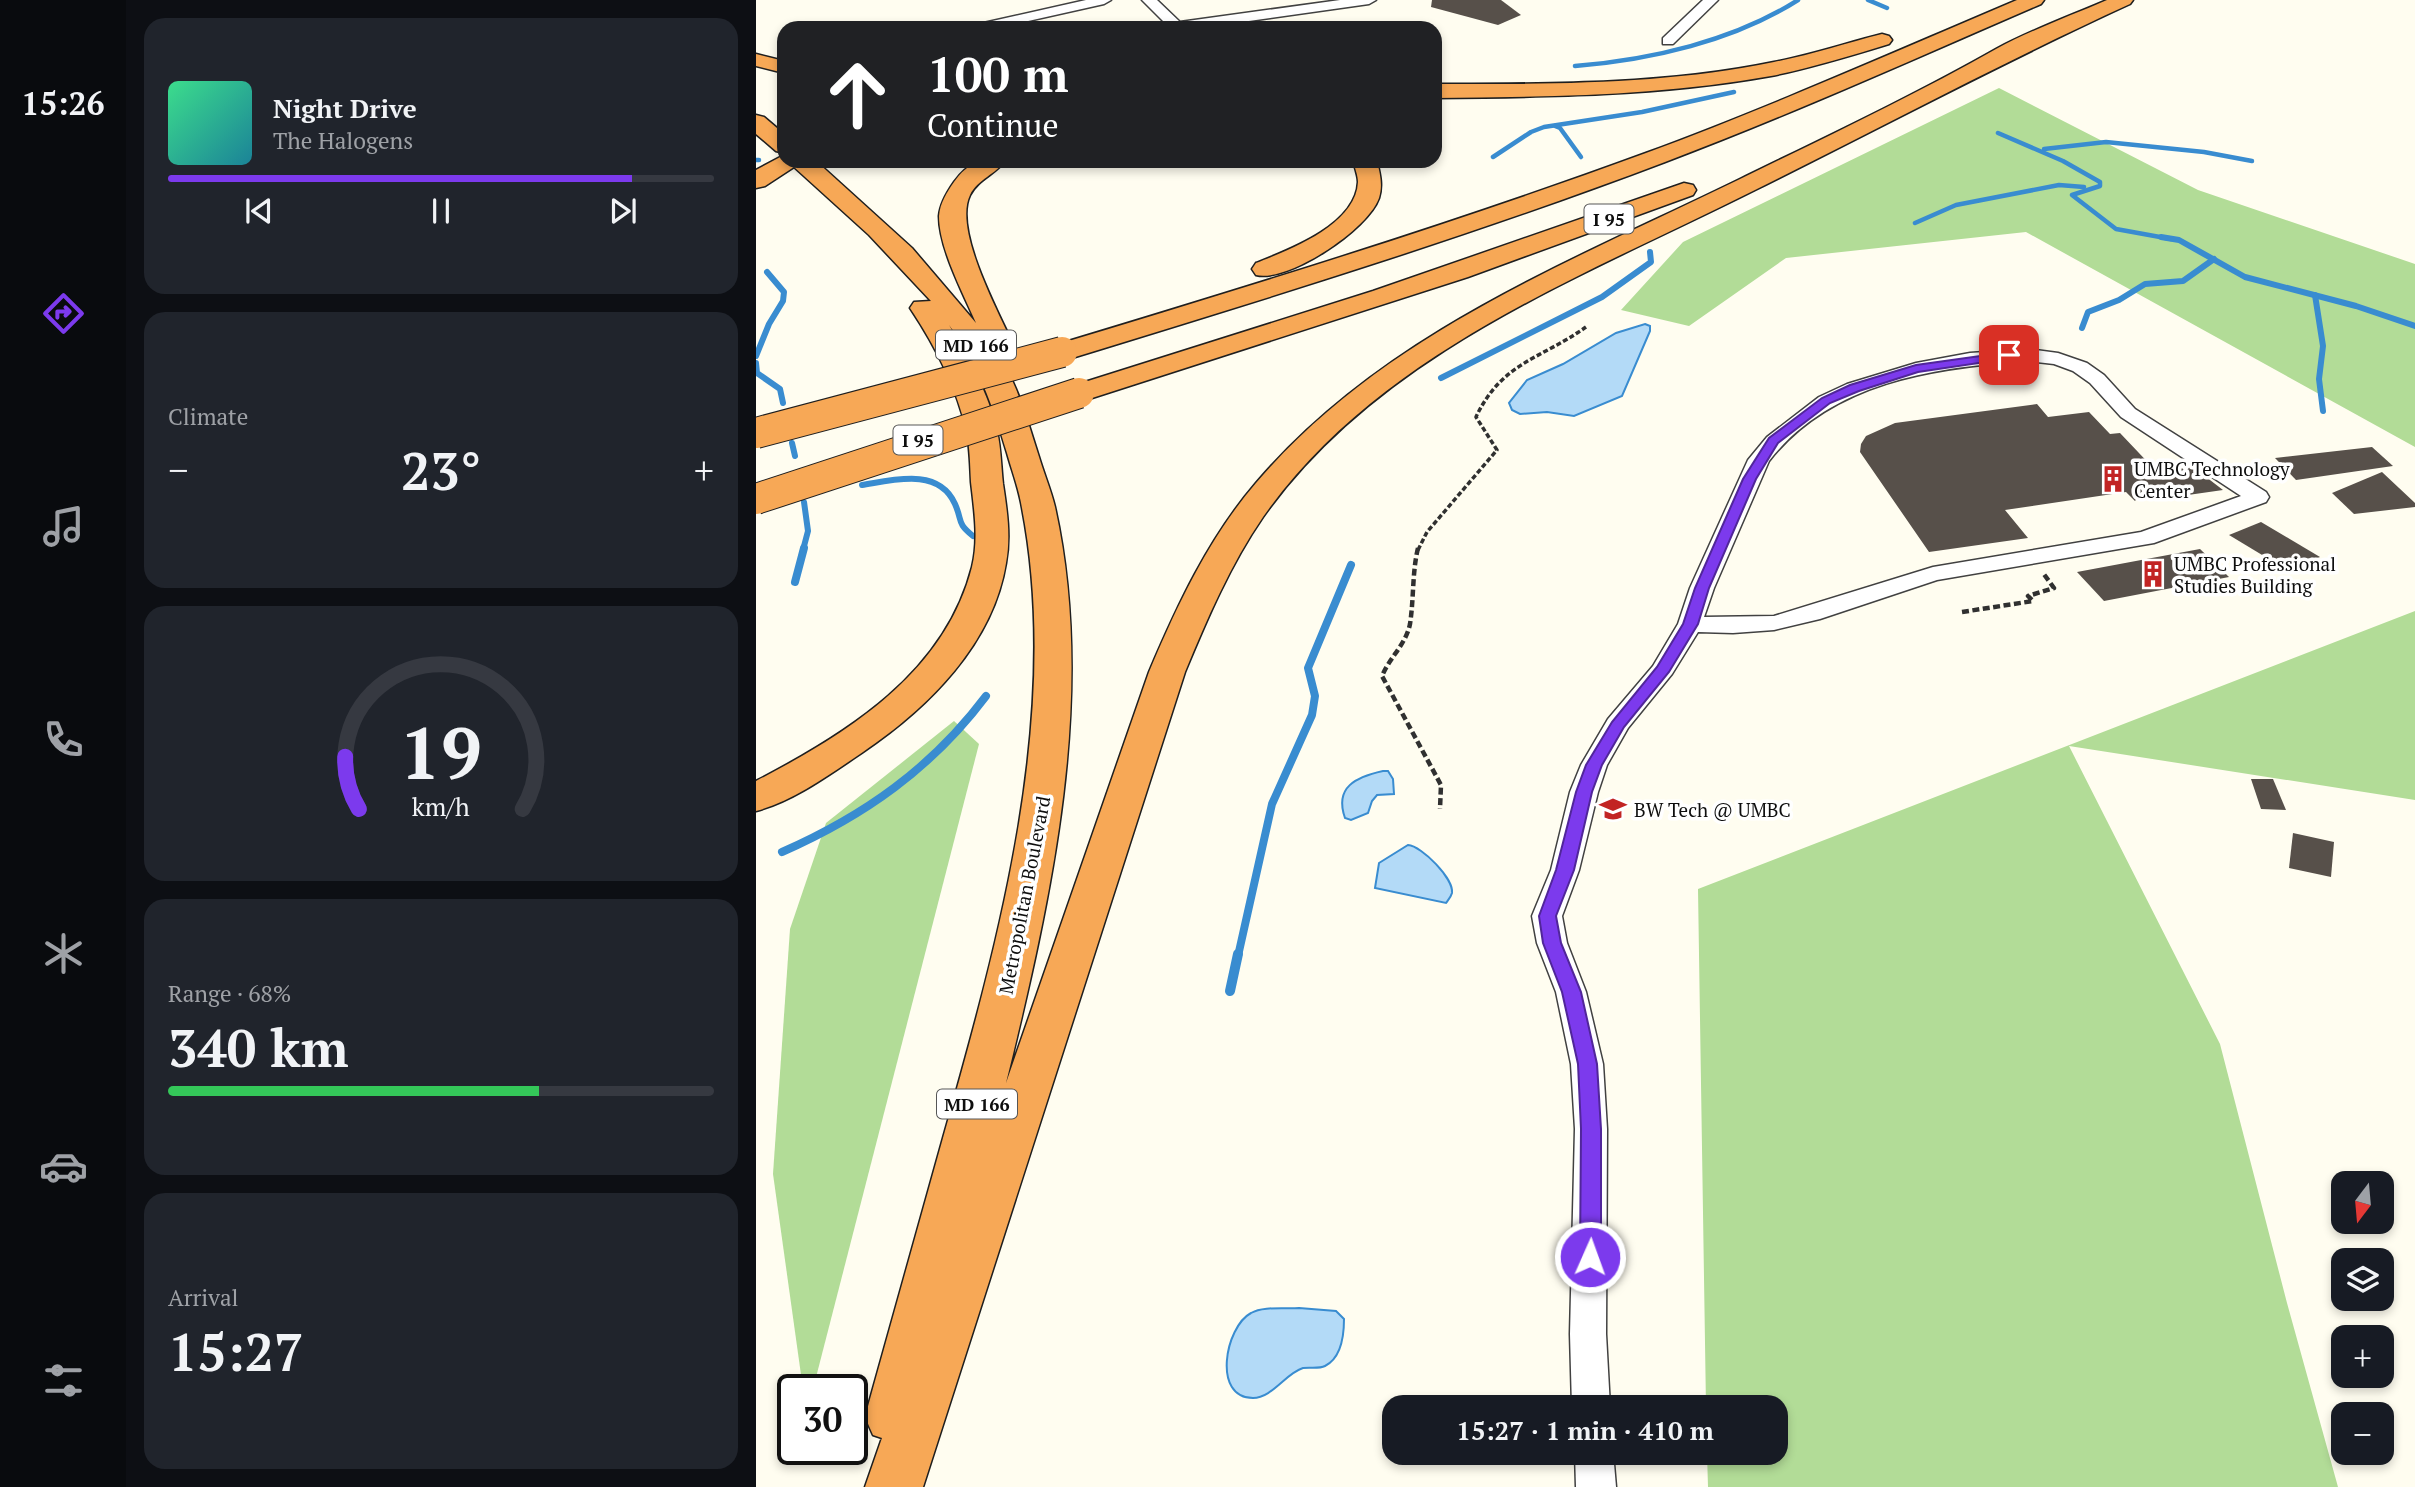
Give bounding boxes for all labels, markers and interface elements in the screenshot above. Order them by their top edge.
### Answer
text: 100 m [927,41,1069,106]
icon: ahead [812,49,903,140]
text: 15:26 [21,82,105,124]
text: Night Drive [273,91,417,125]
text: Continue [927,104,1059,146]
text: The Halogens [273,125,413,156]
icon: previous [240,192,278,230]
icon: pause [422,192,460,230]
icon: next [604,192,642,230]
road number: I 95 [1584,204,1634,233]
icon: directions [39,289,88,338]
pin [1979,325,2039,385]
road number: MD 166 [936,330,1016,360]
icon: arrive [1990,336,2028,374]
text: Climate [168,401,248,432]
road number: I 95 [894,426,942,454]
text: 23° [401,436,481,505]
text: − [168,445,188,495]
text: + [694,445,714,495]
place label: UMBC Technology Center [2134,456,2290,503]
building icon: UMBC Technology Center [2098,464,2128,494]
icon: music [39,502,88,551]
place label: UMBC Professional Studies Building [2174,551,2336,598]
building icon: UMBC Professional Studies Building [2138,559,2168,589]
text: 19 [400,704,482,801]
icon: phone [39,715,88,764]
text: km/h [412,790,470,823]
street label: Metropolitan Boulevard [993,793,1056,996]
school or university icon: BW Tech @ UMBC [1598,794,1628,824]
place label: BW Tech @ UMBC [1634,797,1791,822]
icon: climate [39,929,88,978]
text: Range · 68% [168,978,291,1009]
text: 340 km [168,1013,349,1082]
road number: MD 166 [937,1090,1017,1119]
icon: car [39,1142,88,1191]
north arrow [2331,1171,2394,1234]
map controls [2331,1171,2394,1465]
position arrow [1553,1220,1627,1294]
button: layers [2331,1248,2394,1311]
text: Arrival [168,1282,239,1313]
text: 15:27 [168,1317,303,1386]
button: + [2331,1325,2394,1388]
icon: filters [39,1356,88,1405]
speed limit sign: 30 [777,1374,868,1465]
button: − [2331,1402,2394,1465]
text: 15:27 · 1 min · 410 m [1456,1413,1714,1447]

